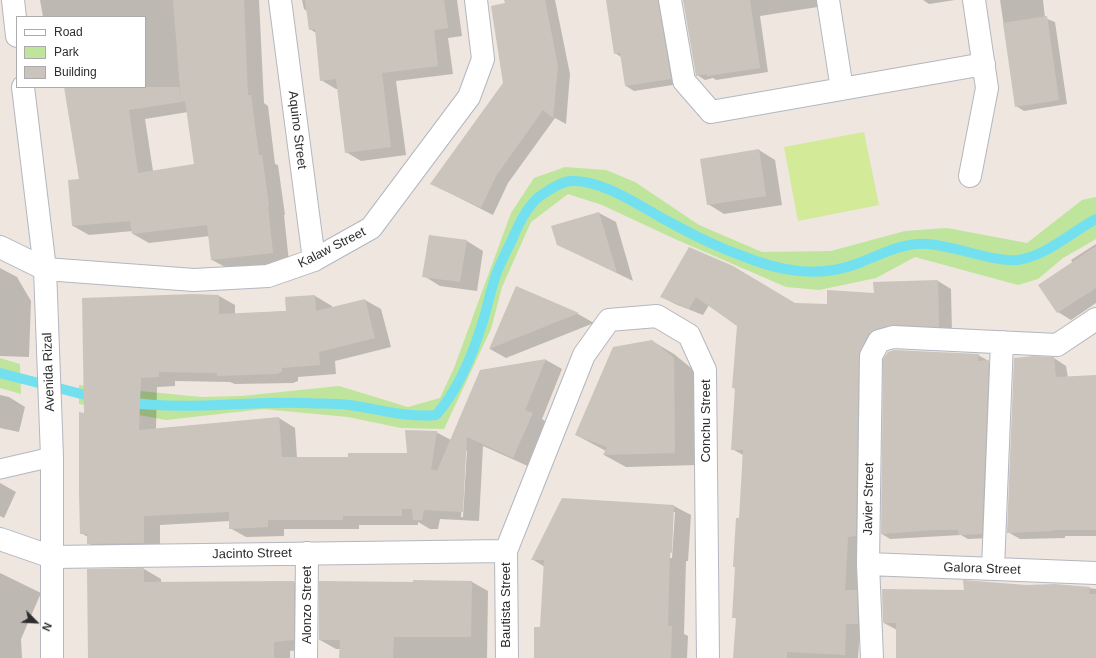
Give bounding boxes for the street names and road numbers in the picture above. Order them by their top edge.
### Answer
street label: Aquino Street [284,90,310,170]
street label: Kalaw Street [296,224,368,272]
street label: Avenida Rizal [40,332,58,412]
street label: Conchu Street [698,379,714,463]
street label: Javier Street [861,462,877,536]
street label: Jacinto Street [212,546,292,562]
street label: Galora Street [943,560,1021,578]
street label: Bautista Street [498,562,514,648]
street label: Alonzo Street [299,566,315,644]

